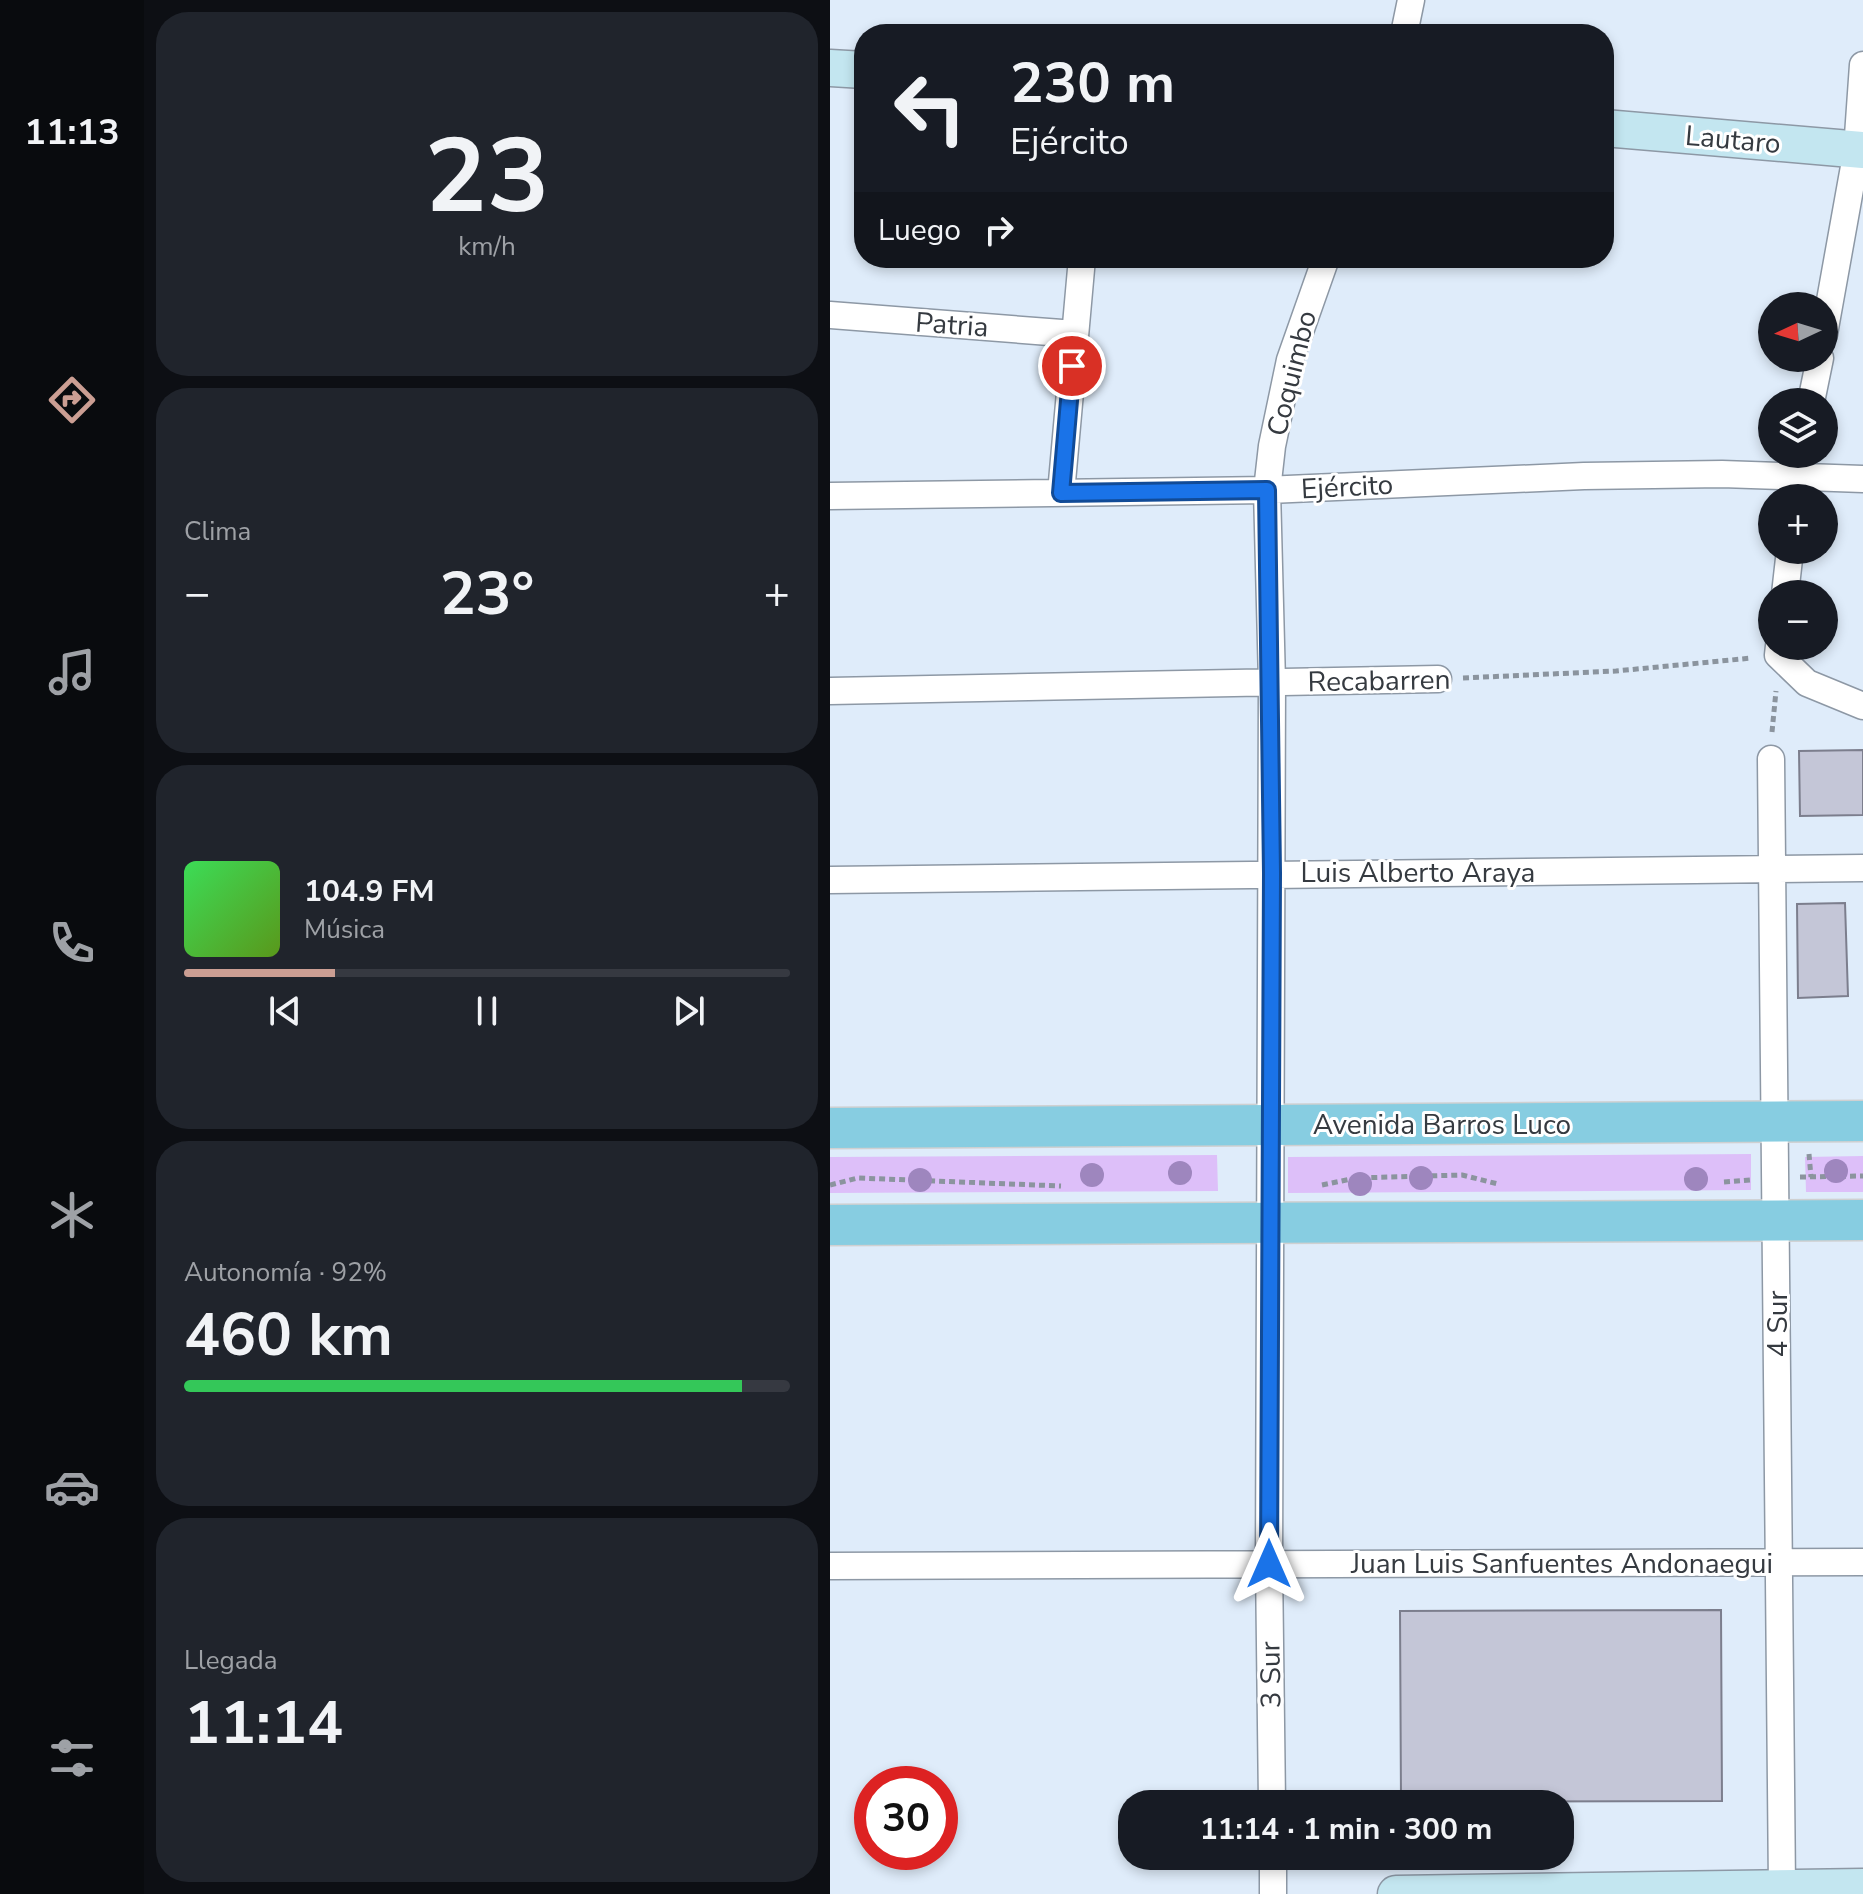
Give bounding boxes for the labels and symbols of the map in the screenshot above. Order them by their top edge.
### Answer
street label: Lautaro [1684,117,1782,163]
north arrow [1758,292,1838,372]
street label: Patria [914,303,990,346]
street label: Coquimbo [1258,307,1326,440]
pin [1038,332,1106,400]
street label: Ejército [1300,466,1394,508]
street label: Recabarren [1307,661,1451,701]
street label: Luis Alberto Araya [1301,854,1535,892]
street label: Avenida Barros Luco [1313,1106,1571,1144]
street label: 4 Sur [1759,1291,1797,1357]
position arrow [1227,1522,1311,1606]
street label: Juan Luis Sanfuentes Andonaegui [1350,1545,1773,1583]
street label: 3 Sur [1251,1641,1291,1709]
speed limit sign: 30 [854,1766,958,1870]

